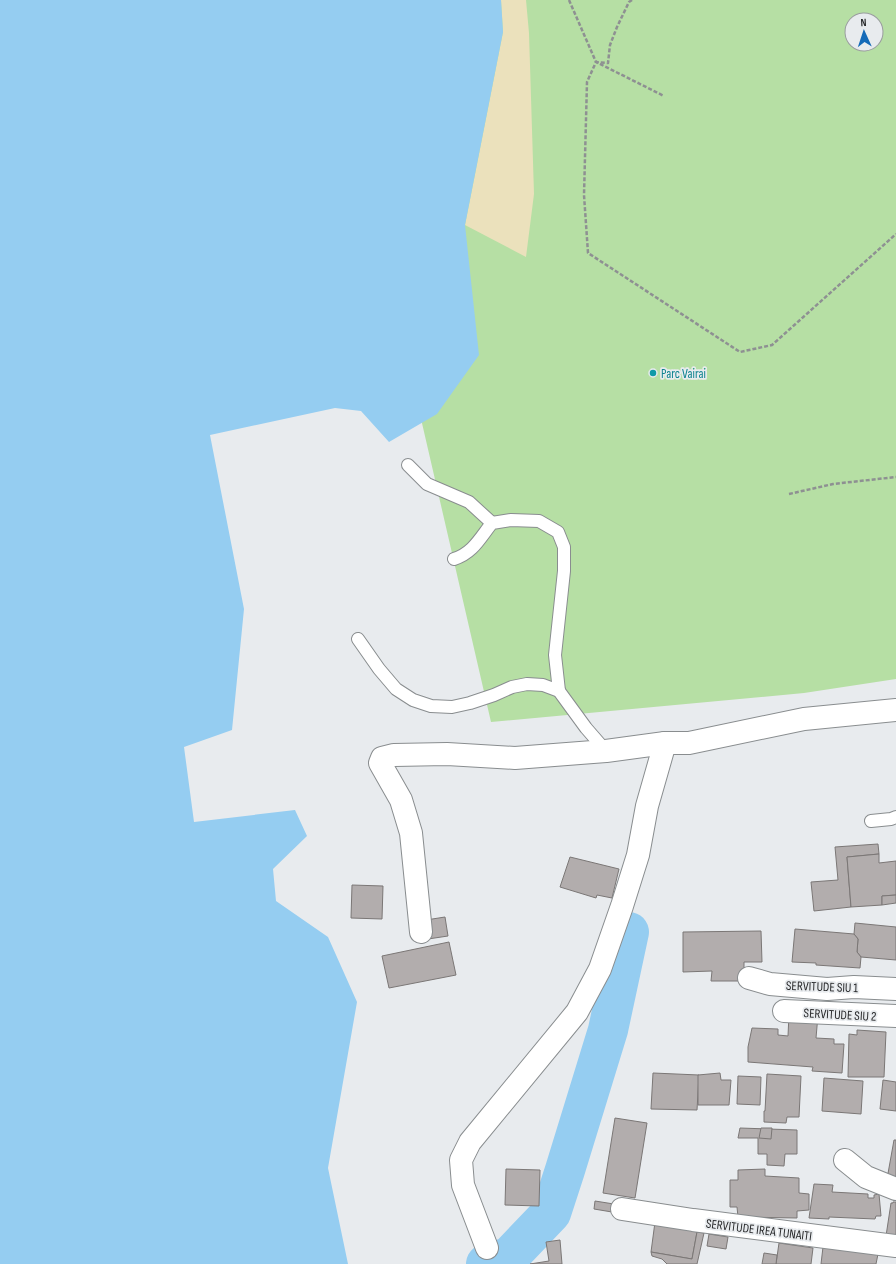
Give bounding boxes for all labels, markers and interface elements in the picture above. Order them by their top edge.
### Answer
north arrow [844,12,884,52]
text: N [860,16,867,29]
place label: Parc Vairai [661,366,706,382]
marker: Parc Vairai [648,368,658,378]
street label: SERVITUDE SIU 1 [786,978,859,996]
street label: SERVITUDE SIU 2 [803,1005,877,1025]
street label: SERVITUDE IREA TUNAITI [705,1216,813,1244]

